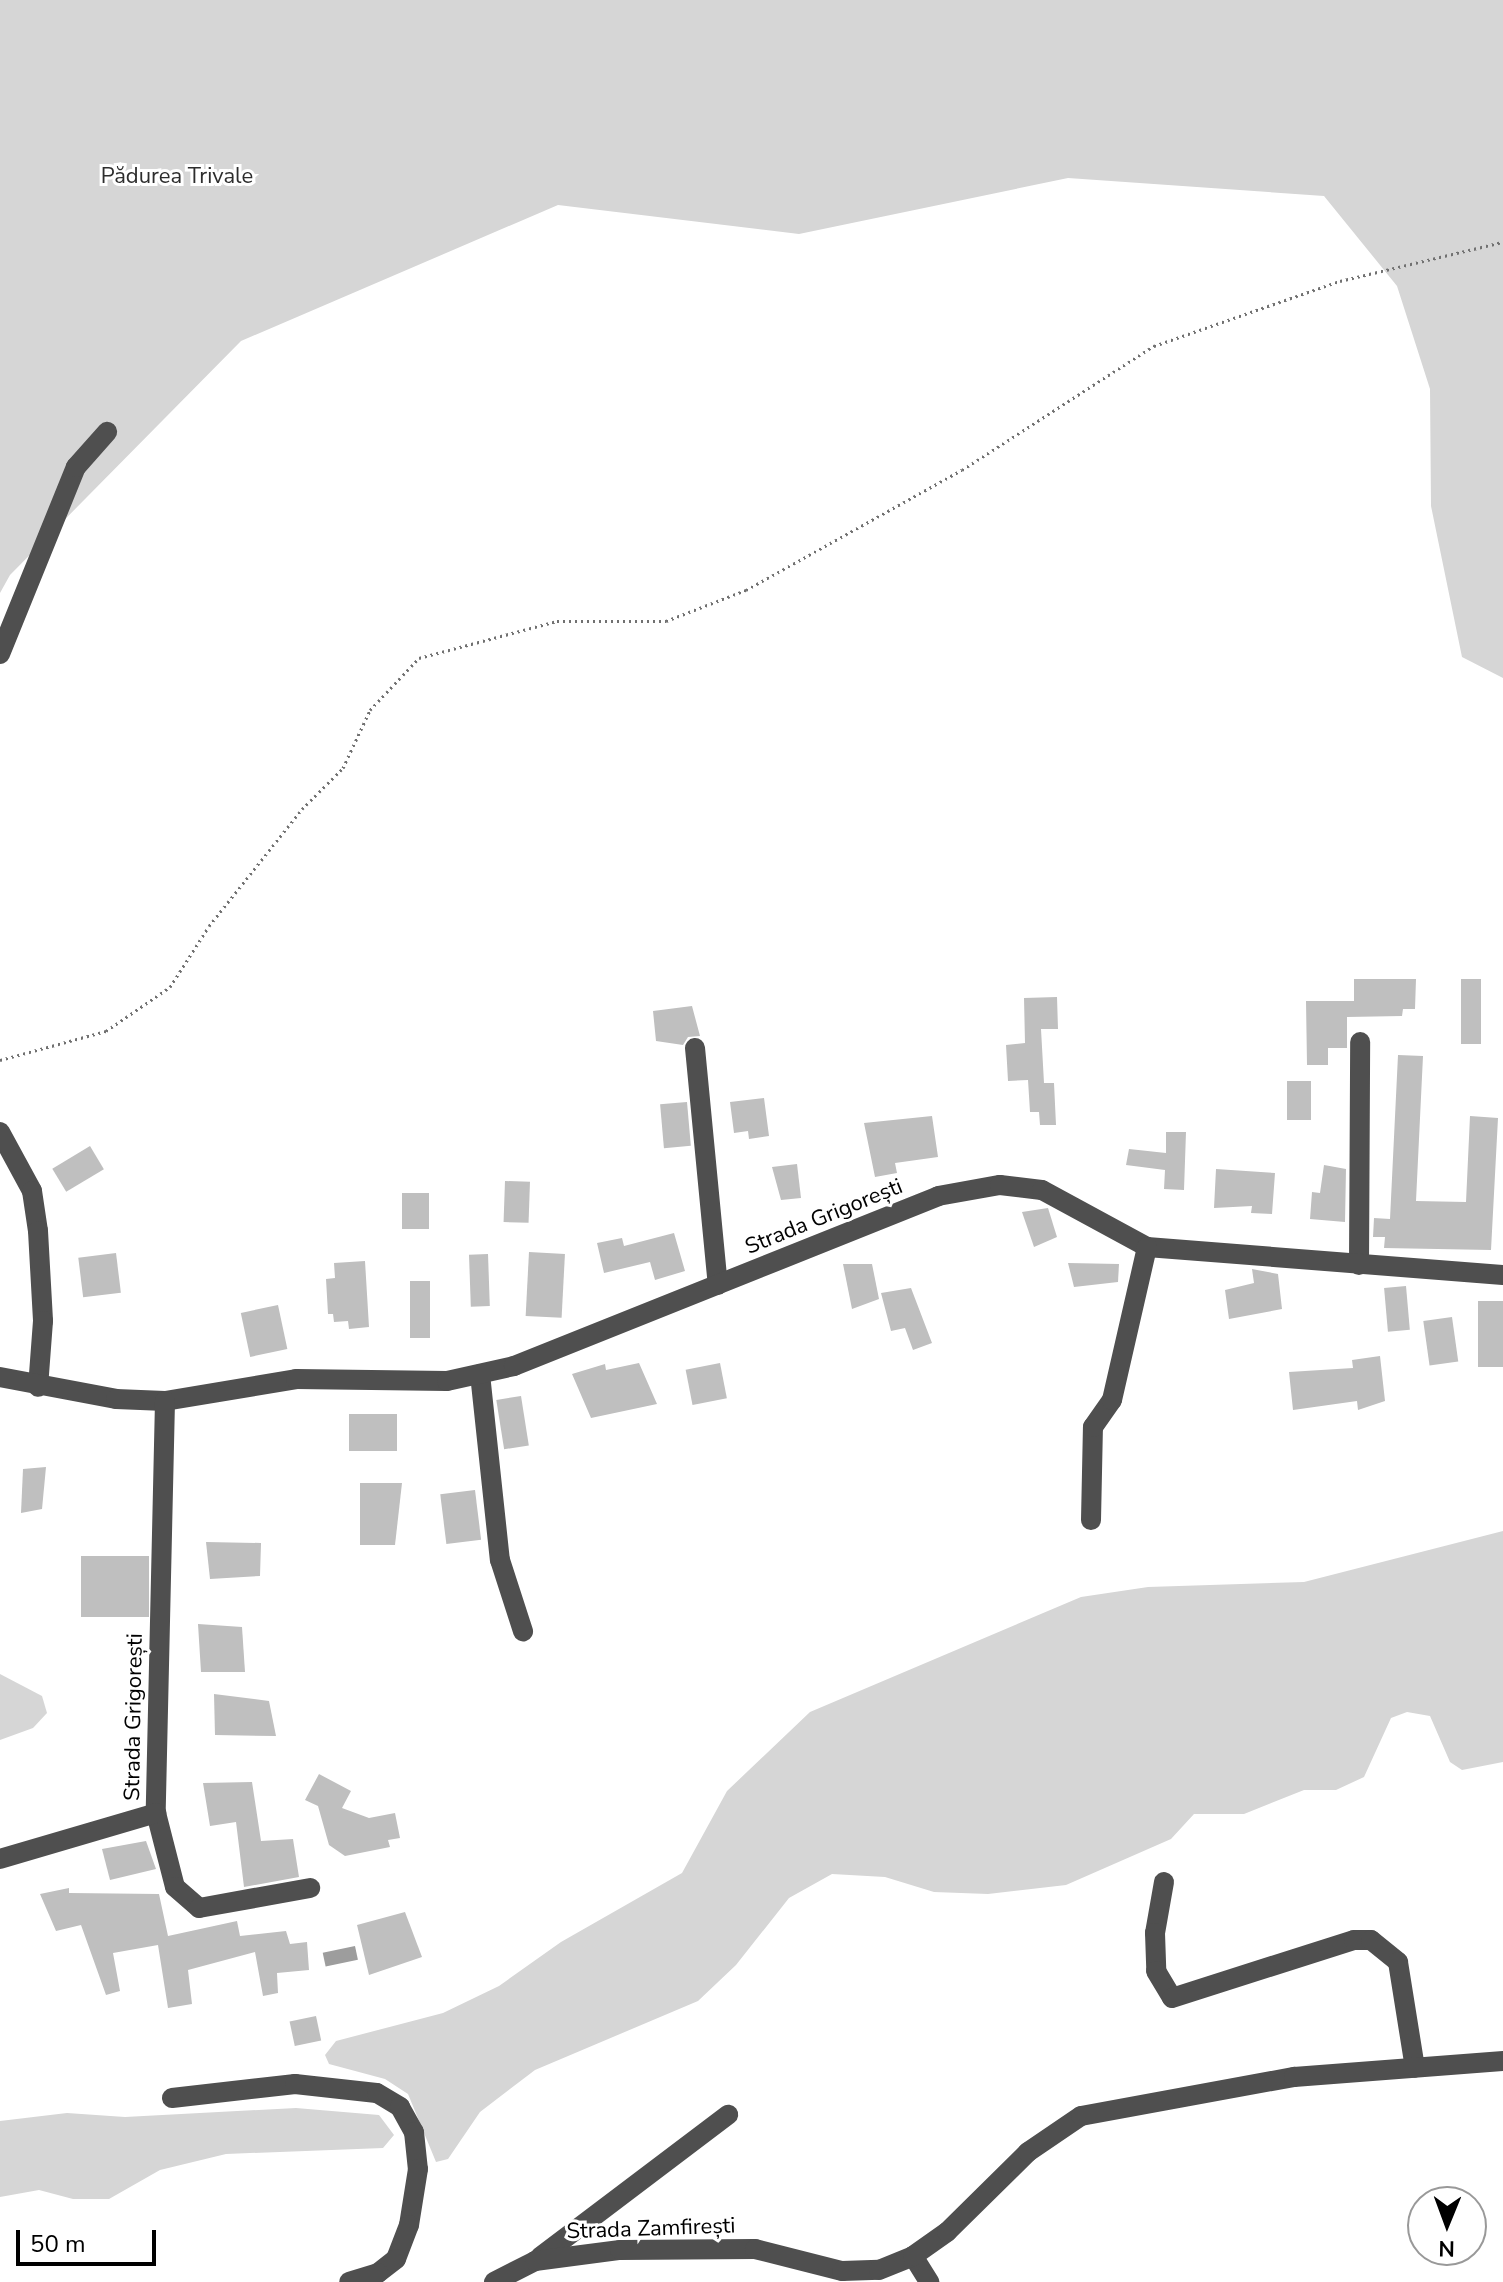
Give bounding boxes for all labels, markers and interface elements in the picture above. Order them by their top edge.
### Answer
park label: Pădurea Trivale [101,164,253,190]
street label: Strada Grigorești [741,1173,907,1261]
street label: Strada Grigorești [119,1633,149,1801]
north arrow [1407,2186,1487,2266]
street label: Strada Zamfirești [566,2213,736,2245]
scale bar [20,2214,160,2264]
text: 50 m [30,2228,86,2260]
text: N [1438,2233,1455,2263]

